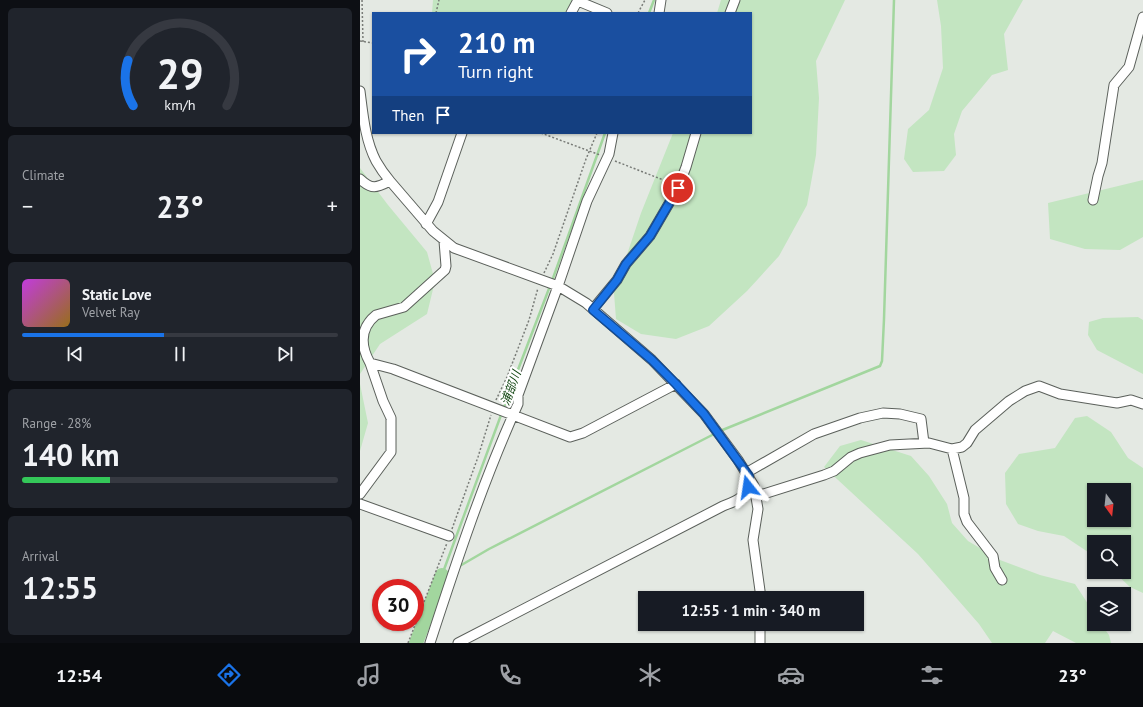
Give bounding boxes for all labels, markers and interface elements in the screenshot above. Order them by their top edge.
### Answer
text: 210 m [458,24,535,61]
icon: right [392,28,444,80]
text: 29 [156,46,204,99]
text: Turn right [458,60,533,83]
text: km/h [164,94,196,113]
icon: arrive [432,104,454,126]
text: Then [392,106,424,125]
text: Climate [22,167,65,184]
pin [661,171,695,205]
icon: arrive [667,177,689,199]
text: 23° [156,187,204,226]
text: − [22,192,33,220]
text: + [327,192,338,220]
text: Static Love [82,285,152,304]
text: Velvet Ray [82,304,140,321]
icon: previous [64,343,86,365]
icon: pause [169,343,191,365]
icon: next [274,343,296,365]
water label: 浦部川 [497,366,524,407]
text: Range · 28% [22,415,91,432]
text: 140 km [22,435,120,474]
position arrow [727,466,769,508]
north arrow [1087,483,1131,527]
map controls [1087,483,1131,631]
button: search [1087,535,1131,579]
text: Arrival [22,548,58,565]
text: 12:55 [22,568,98,607]
speed limit sign: 30 [372,579,424,631]
button: layers [1087,587,1131,631]
text: 12:55 · 1 min · 340 m [682,601,820,620]
icon: directions [215,661,243,689]
icon: music [355,661,383,689]
icon: phone [496,661,524,689]
icon: climate [636,661,664,689]
icon: car [777,661,805,689]
icon: filters [918,661,946,689]
text: 12:54 [56,664,102,687]
text: 23° [1058,664,1087,687]

